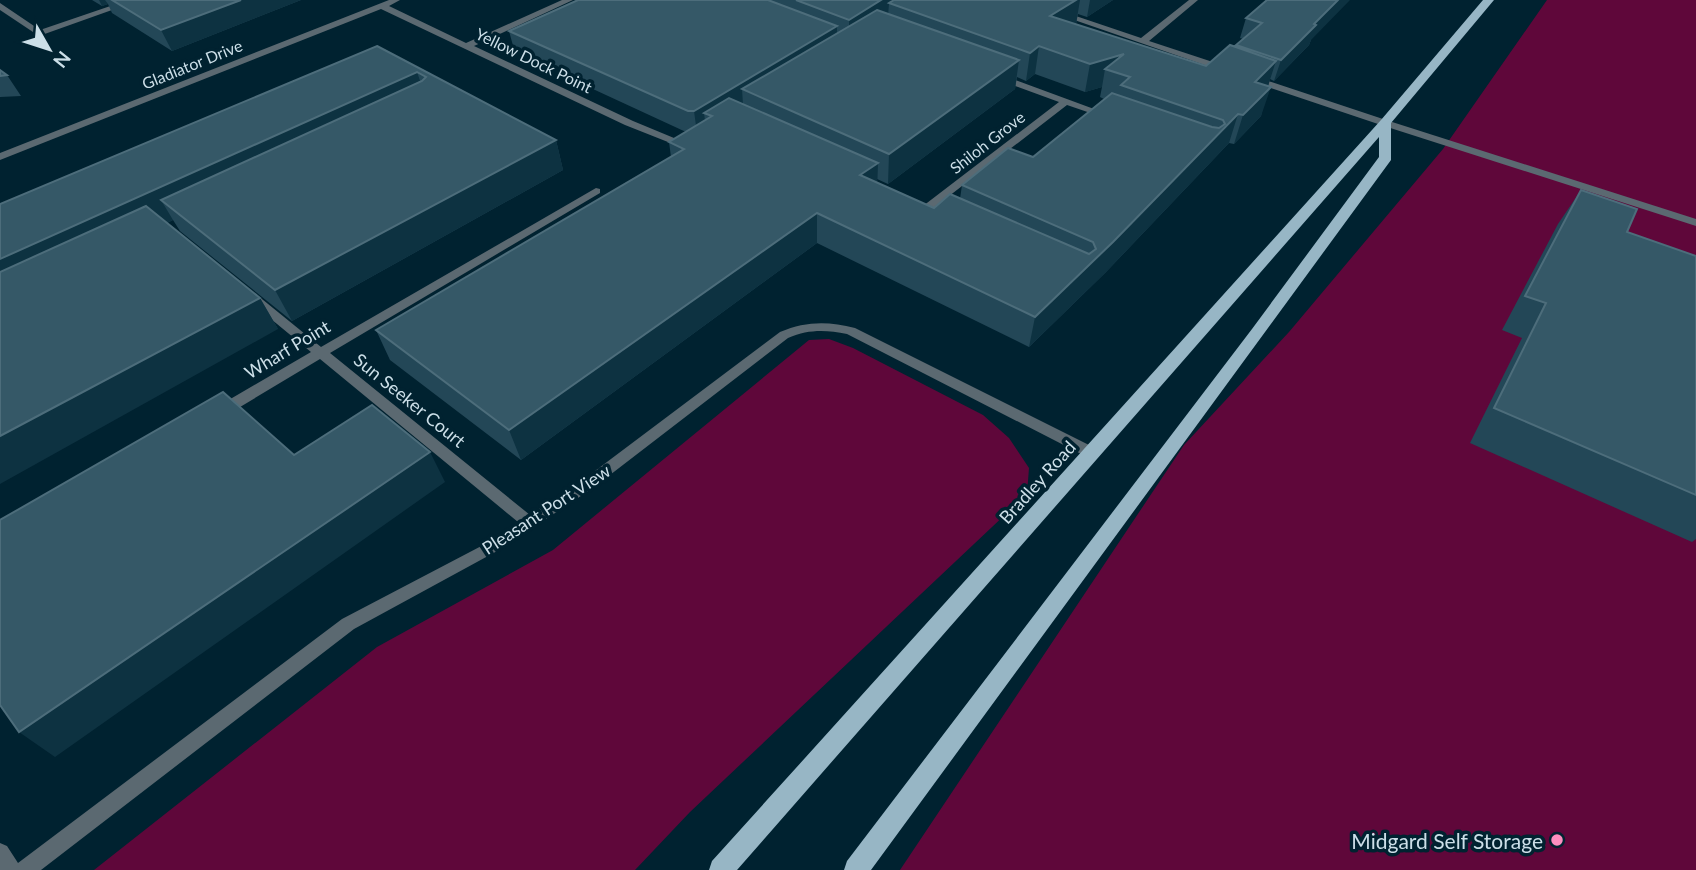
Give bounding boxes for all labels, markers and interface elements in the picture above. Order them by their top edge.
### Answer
north arrow [14,14,84,84]
street label: Yellow Dock Point [473,24,596,97]
street label: Gladiator Drive [139,35,245,93]
text: N [49,47,76,73]
street label: Shiloh Grove [946,107,1028,177]
street label: Wharf Point [240,315,334,383]
street label: Sun Seeker Court [350,348,471,452]
street label: Bradley Road [994,436,1080,528]
street label: Pleasant Port View [478,459,614,559]
place label: Midgard Self Storage [1351,828,1543,853]
marker: Midgard Self Storage [1549,832,1565,848]

